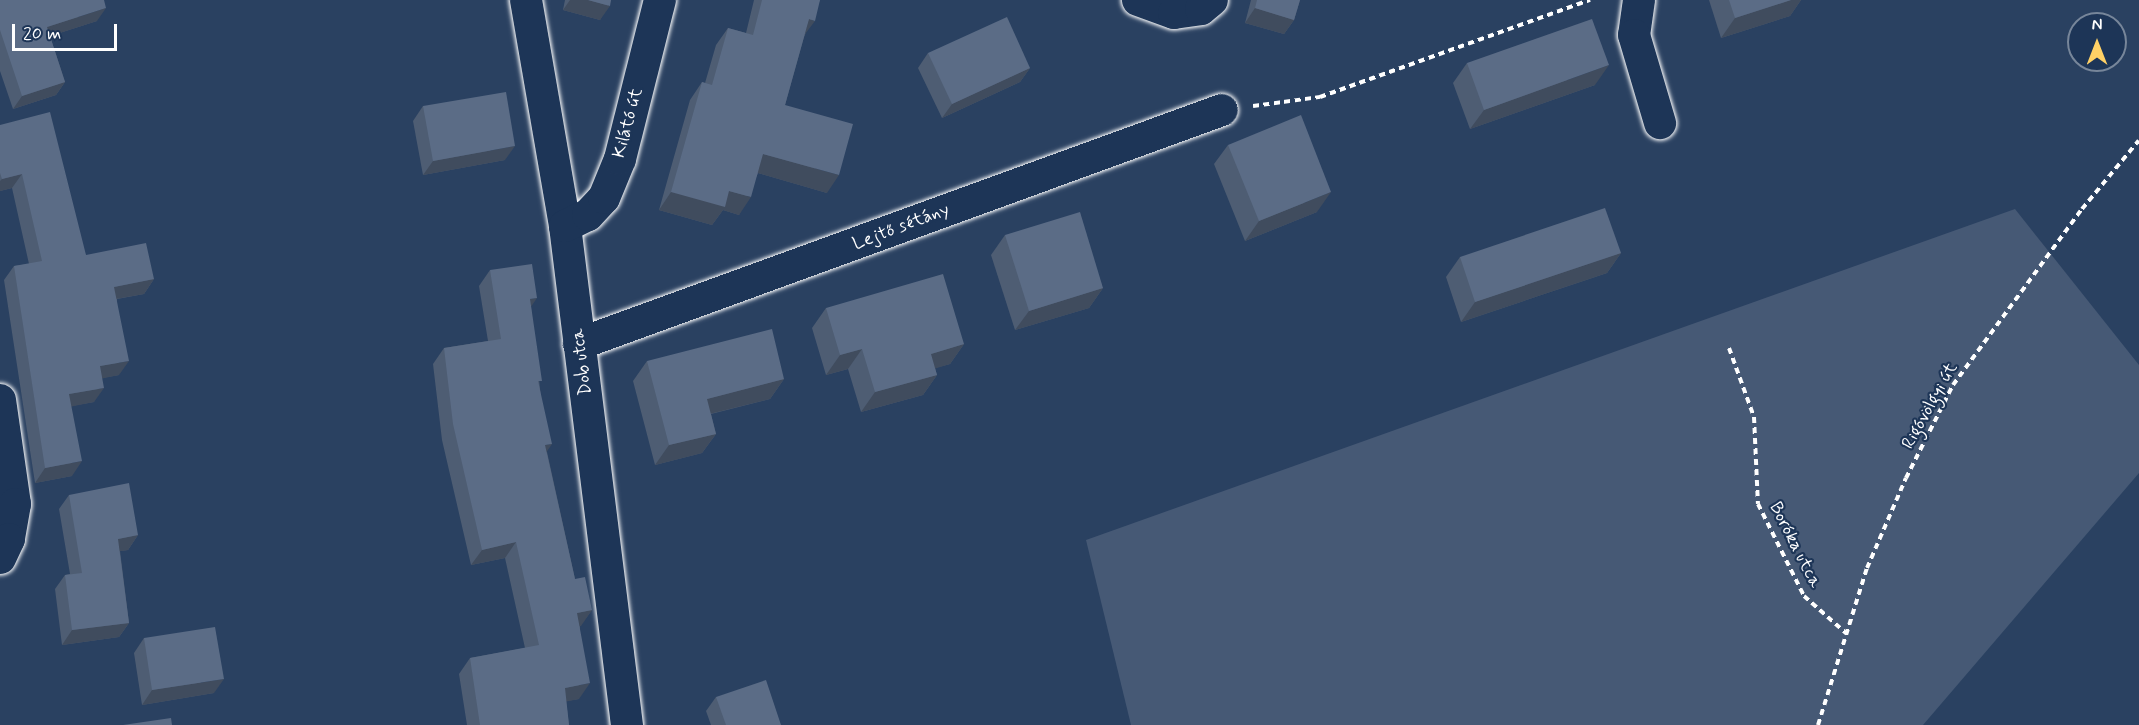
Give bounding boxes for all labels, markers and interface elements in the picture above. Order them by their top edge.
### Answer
scale bar [15,12,120,50]
north arrow [2067,12,2127,72]
text: N [2092,15,2102,36]
text: 20 m [23,22,61,46]
street label: Kilátó út [608,86,648,160]
street label: Lejtő sétány [850,199,952,255]
street label: Dob utca [567,326,597,398]
street label: Rigóvölgyi út [1897,359,1963,453]
street label: Boróka utca [1764,499,1826,591]

